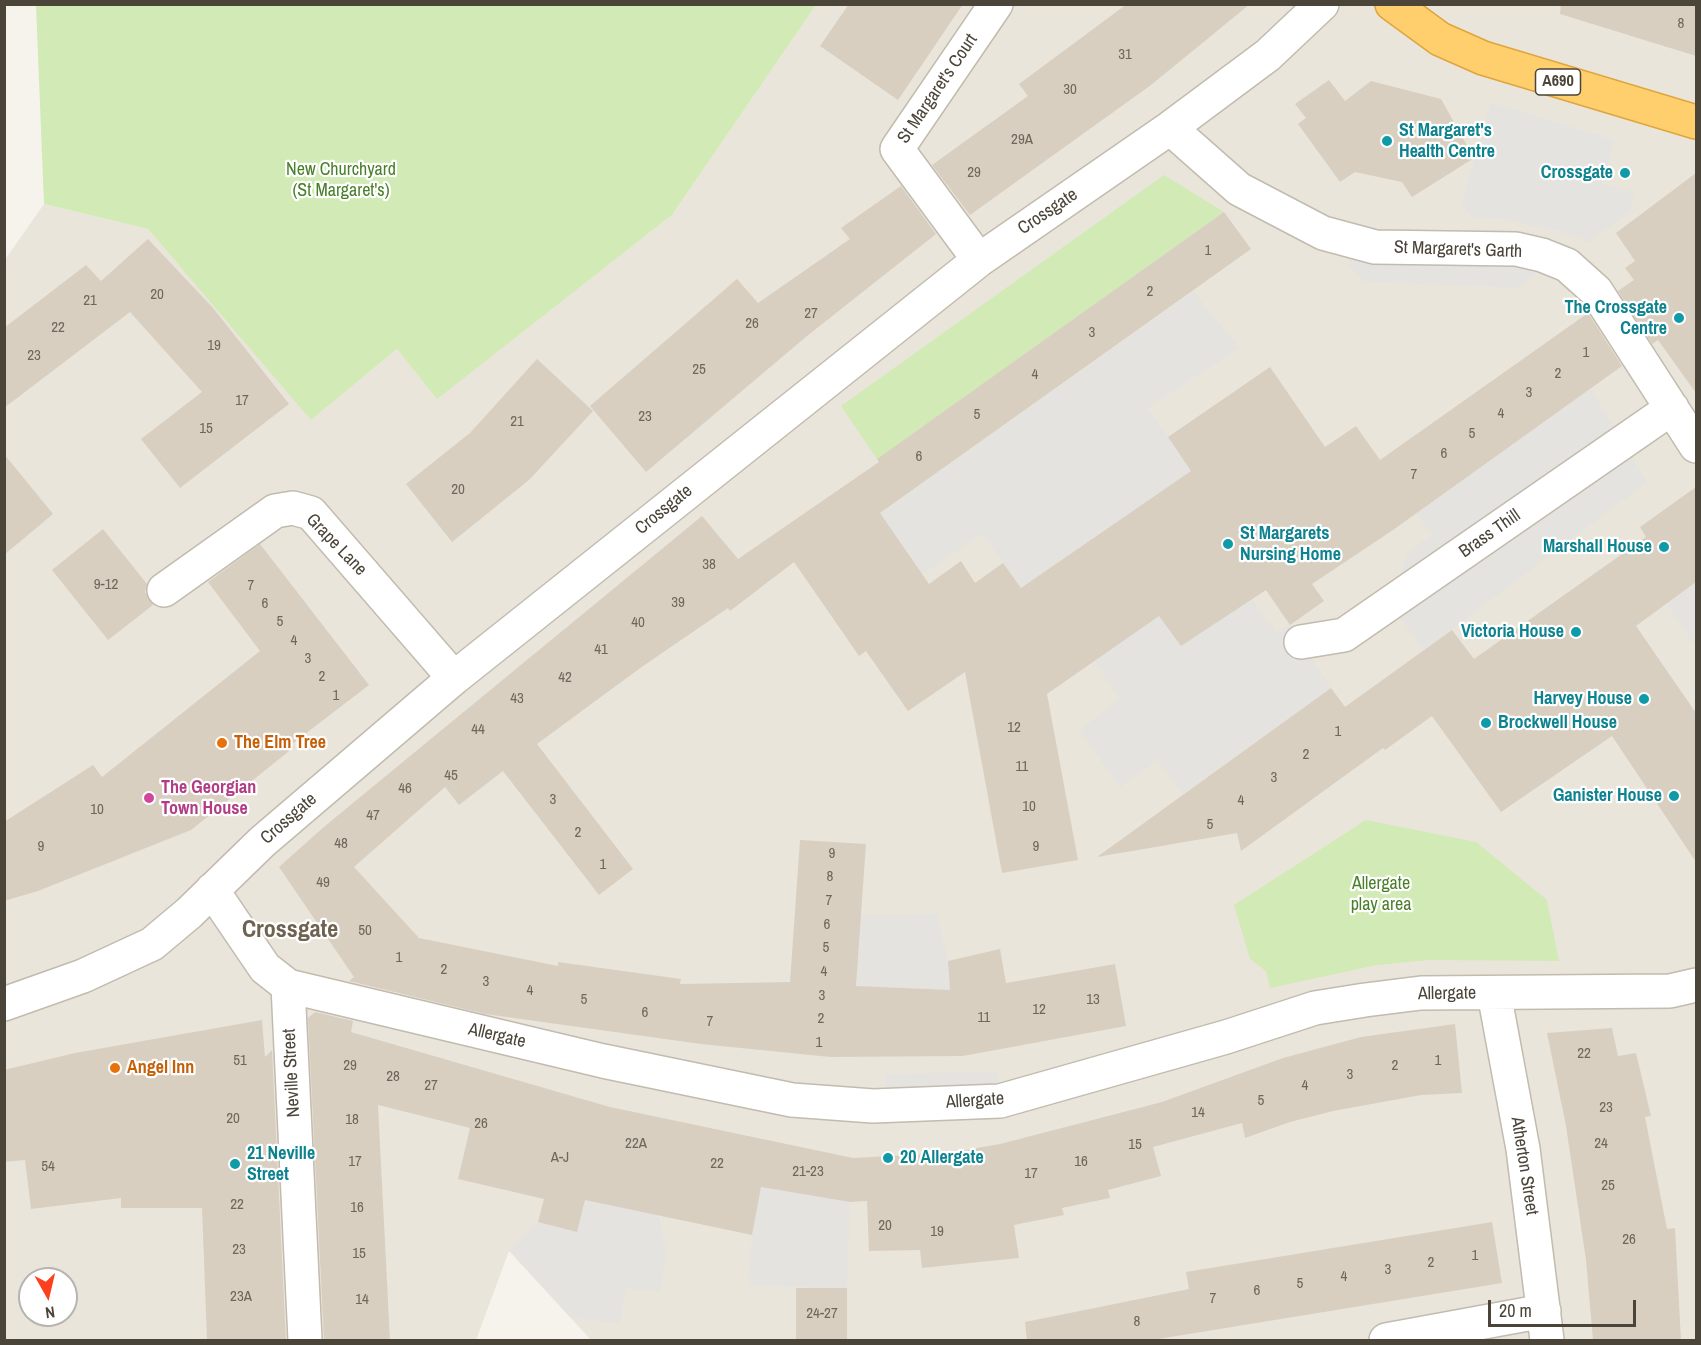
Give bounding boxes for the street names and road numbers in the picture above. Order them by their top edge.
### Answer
street label: St Margaret's Court [893,30,983,148]
road number: A690 [1536,69,1580,95]
street label: Crossgate [1014,184,1082,240]
street label: St Margaret's Garth [1393,237,1523,263]
street label: Crossgate [631,480,697,540]
street label: Brass Thill [1455,505,1525,563]
street label: Grape Lane [301,509,371,581]
street label: Crossgate [257,789,321,849]
street label: Allergate [1418,983,1476,1005]
street label: Allergate [466,1019,528,1053]
street label: Neville Street [279,1028,305,1118]
street label: Allergate [945,1088,1005,1114]
street label: Atherton Street [1506,1115,1542,1217]

